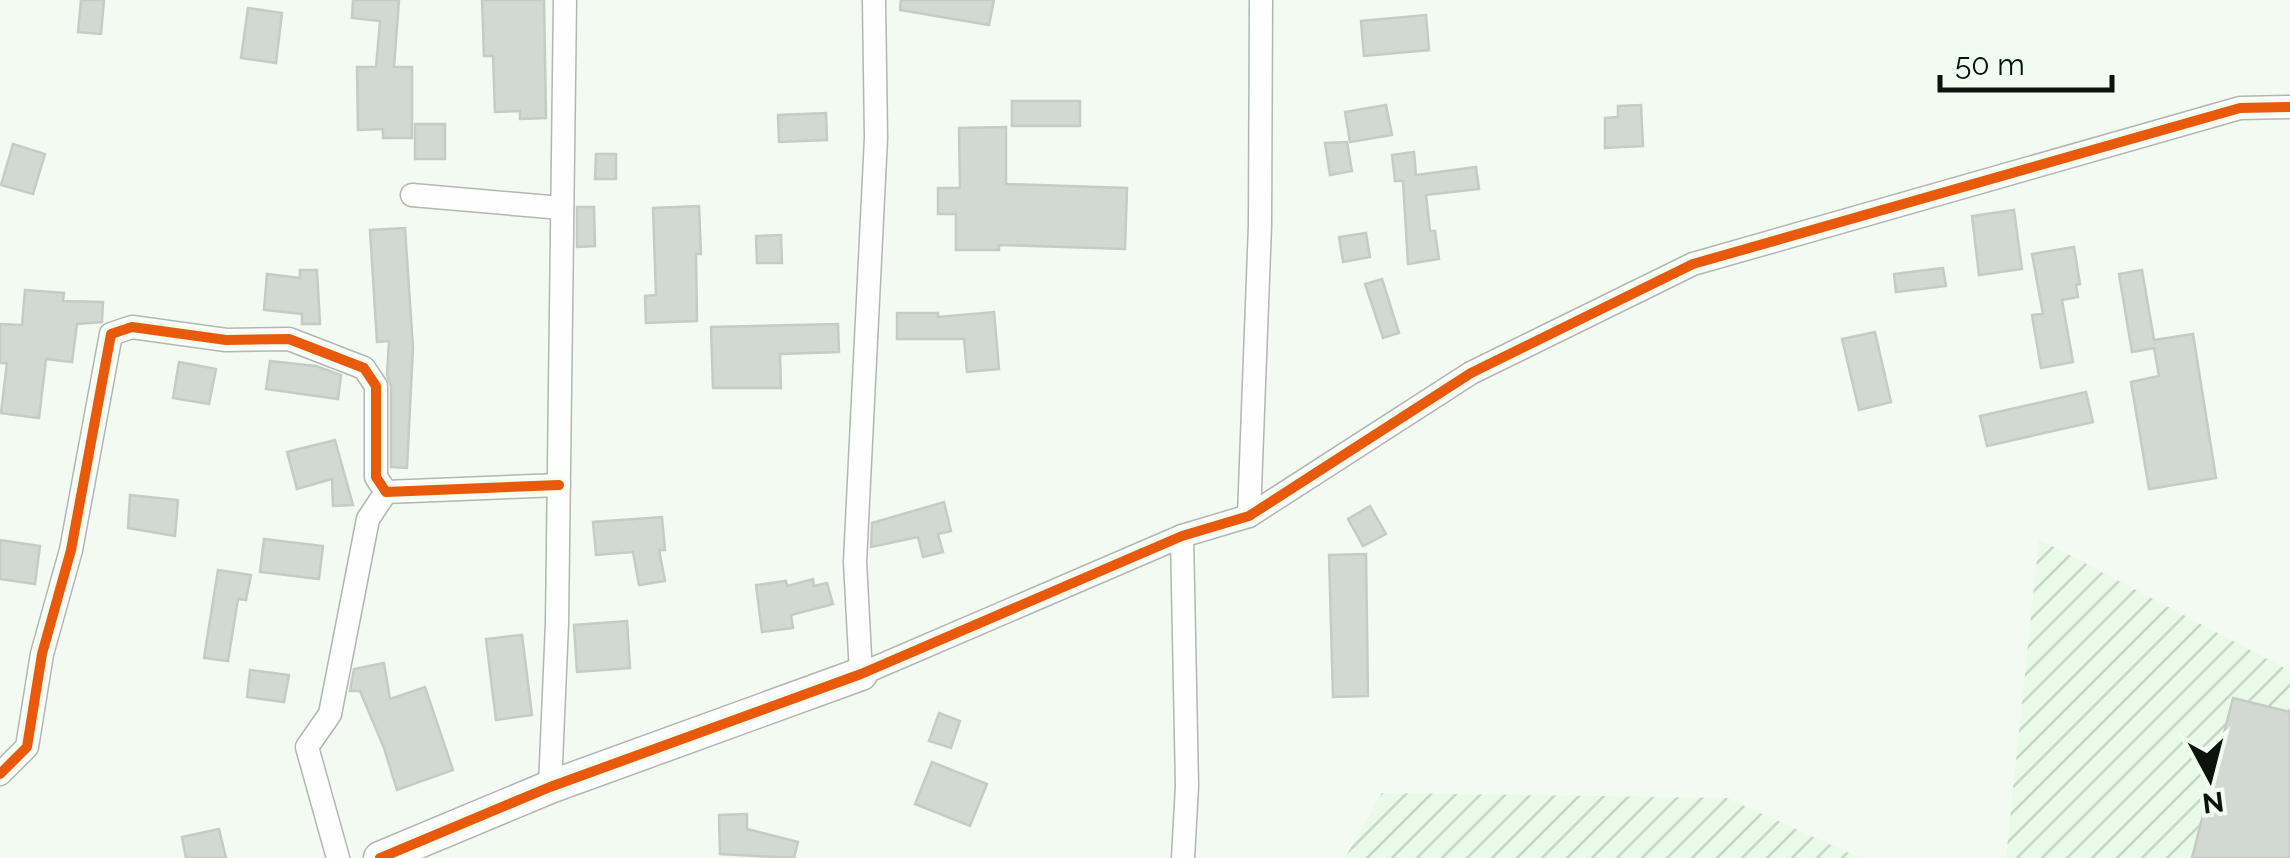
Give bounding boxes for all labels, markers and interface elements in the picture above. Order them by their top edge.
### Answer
scale bar [1940,30,2112,92]
text: 50 m [1955,47,2025,82]
north arrow [2160,728,2260,828]
text: N [2200,785,2226,820]

